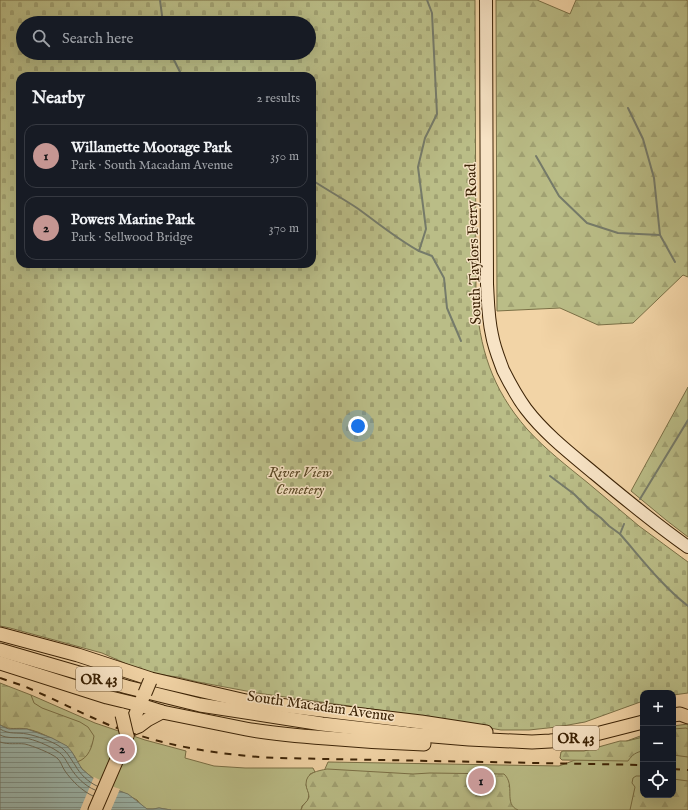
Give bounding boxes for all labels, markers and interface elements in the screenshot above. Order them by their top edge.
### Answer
search box [16,16,316,60]
icon: search [30,27,52,49]
text: Search here [62,29,133,48]
text: Nearby [32,88,85,109]
text: 2 results [256,90,300,107]
text: Willamette Moorage Park [71,138,232,157]
text: 1 [44,148,48,165]
text: 350 m [270,148,299,165]
text: Park · South Macadam Avenue [71,157,233,174]
street label: South Taylors Ferry Road [461,162,486,325]
text: Powers Marine Park [71,210,195,229]
text: 2 [43,220,49,237]
text: 370 m [269,220,299,237]
text: Park · Sellwood Bridge [71,229,193,246]
your location [348,416,368,436]
park label: River View Cemetery [268,463,333,499]
road number: OR 43 [76,667,122,691]
street label: South Macadam Avenue [246,687,396,726]
map controls [640,690,676,798]
button: + [640,690,676,726]
road number: OR 43 [553,726,599,750]
button: − [640,726,676,762]
pin: 2 [109,734,135,764]
button: locate [640,762,676,798]
pin: 1 [468,766,494,796]

